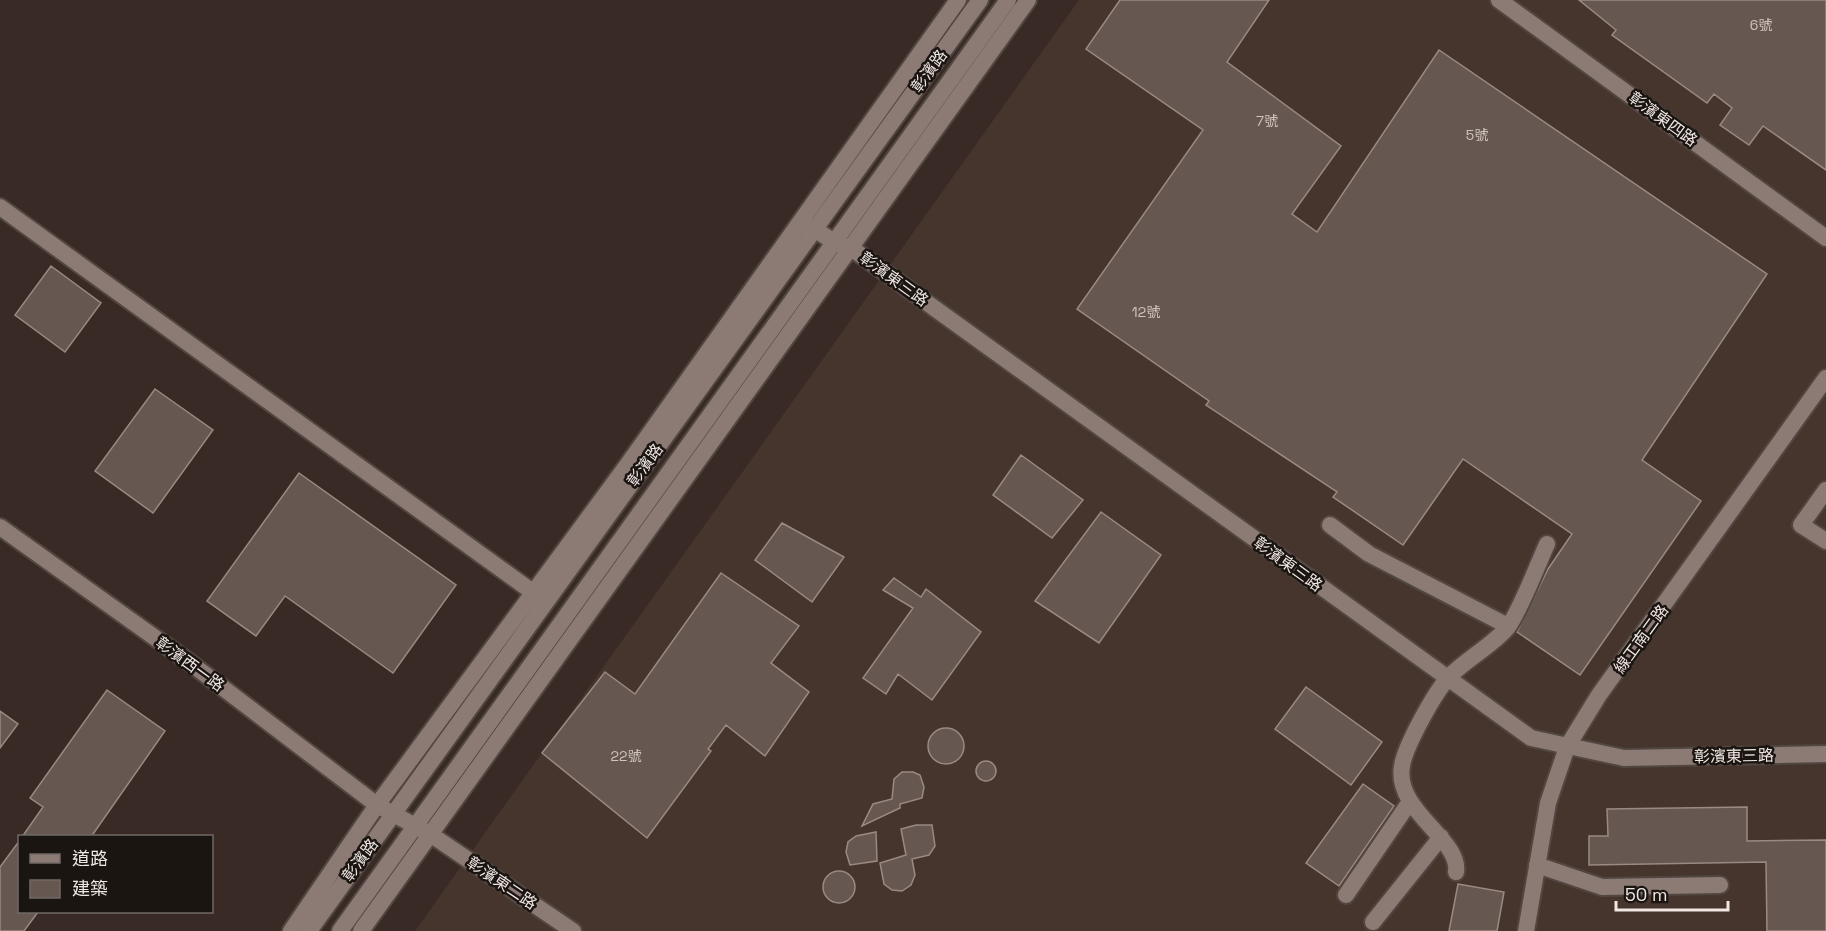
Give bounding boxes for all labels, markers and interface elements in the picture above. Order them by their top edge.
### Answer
house number: 6號 [1750,16,1772,34]
street label: 彰濱路 [906,45,952,97]
street label: 彰濱東四路 [1624,87,1702,151]
house number: 7號 [1256,112,1278,130]
house number: 5號 [1466,126,1488,144]
street label: 彰濱東三路 [855,247,933,311]
house number: 12號 [1132,303,1160,321]
street label: 彰濱路 [622,439,668,491]
street label: 彰濱東三路 [1249,532,1327,596]
street label: 線工南二路 [1609,600,1673,678]
street label: 彰濱西一路 [151,632,229,696]
street label: 彰濱東三路 [1694,745,1774,767]
house number: 22號 [611,747,641,765]
street label: 彰濱路 [337,834,383,886]
legend [18,835,213,913]
text: 道路 [72,847,108,870]
street label: 彰濱東二路 [463,852,541,914]
scale bar [1616,874,1728,912]
text: 建築 [72,877,108,900]
text: 50 m [1625,883,1667,906]

